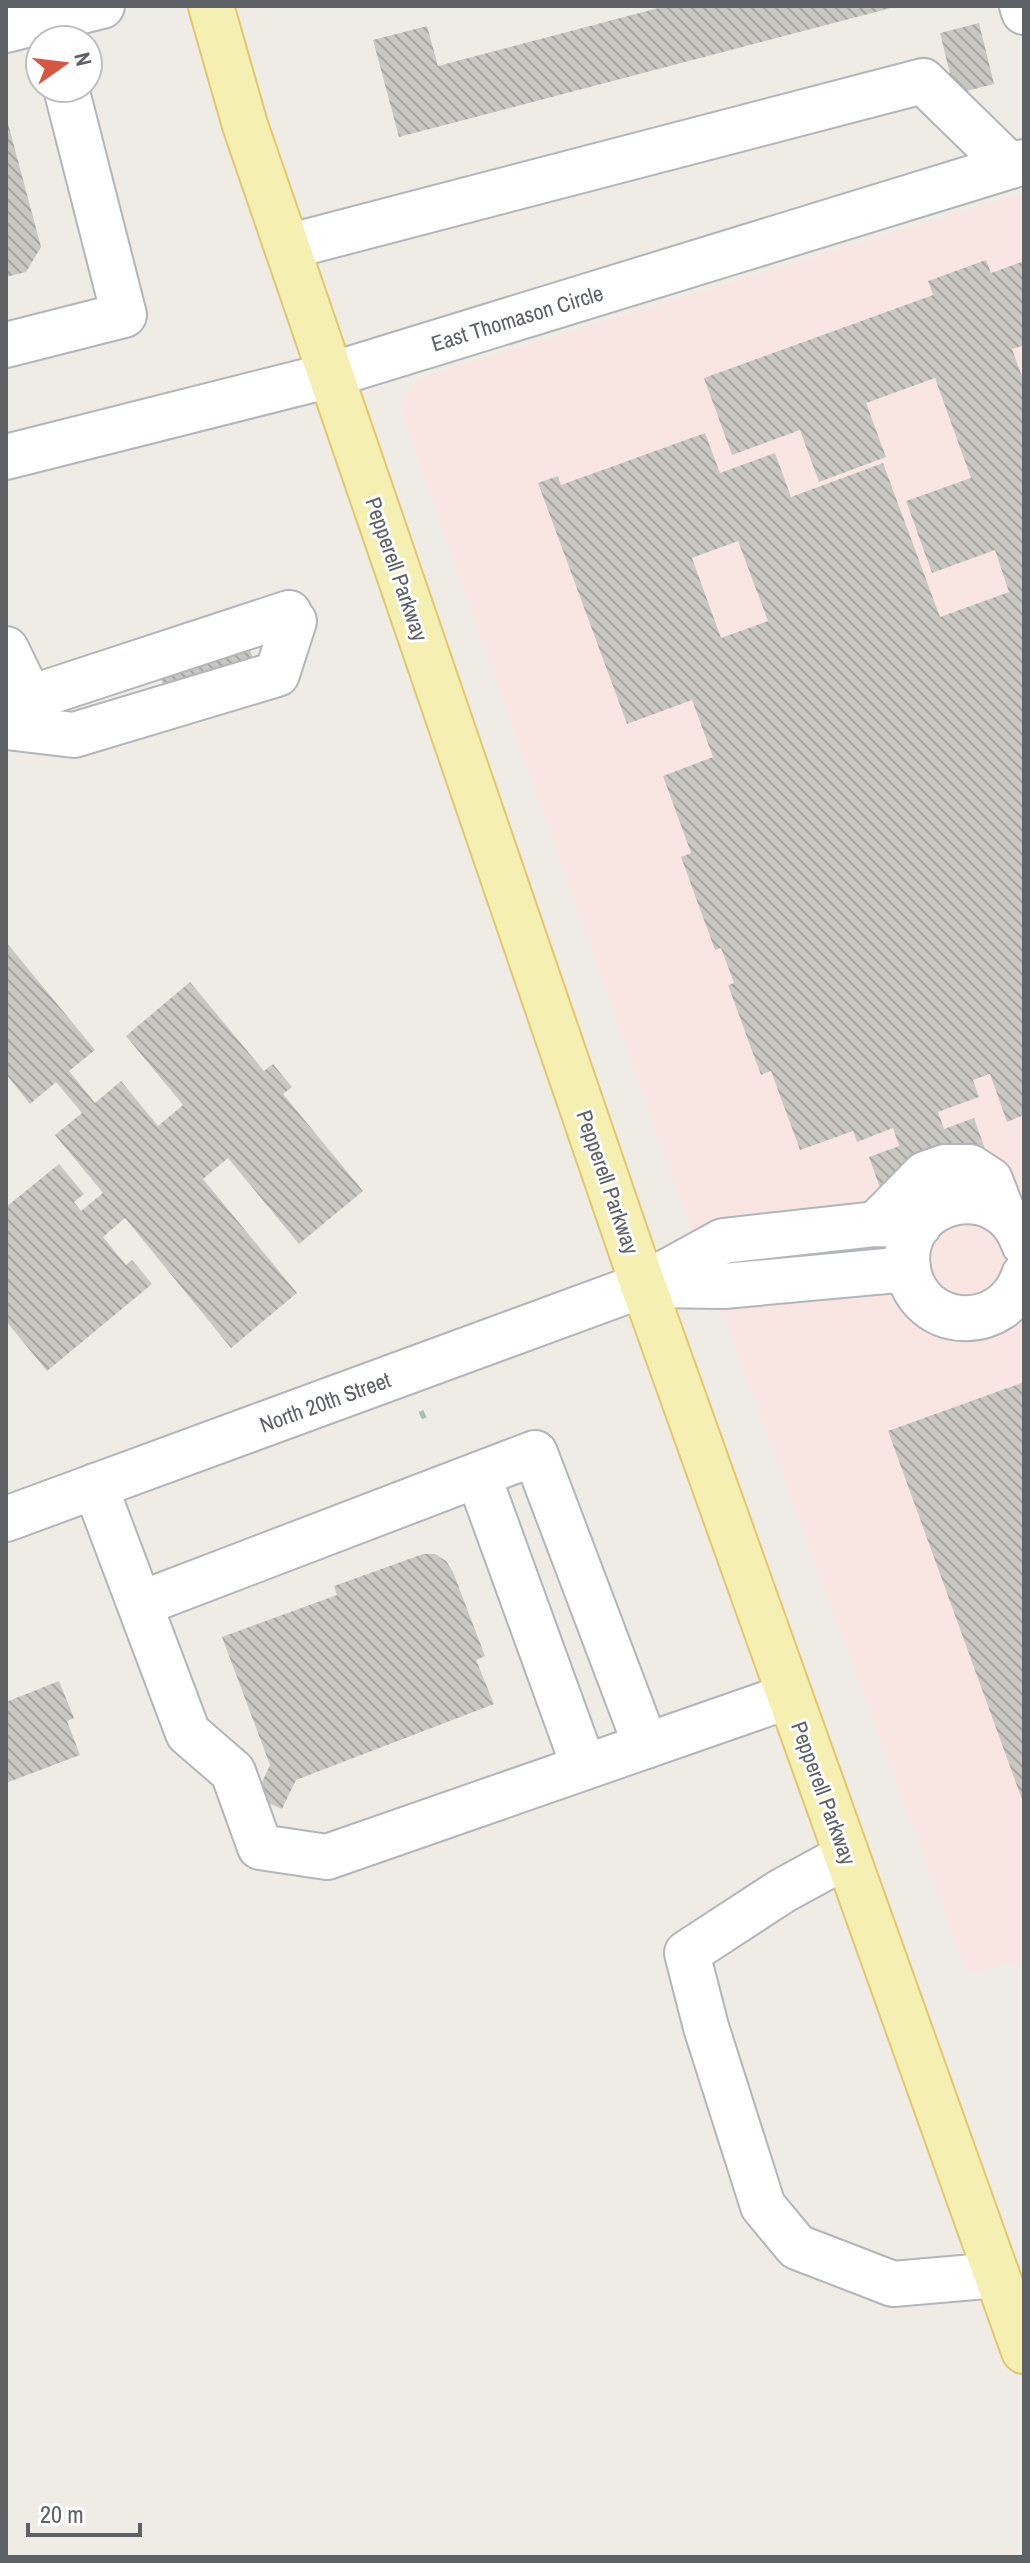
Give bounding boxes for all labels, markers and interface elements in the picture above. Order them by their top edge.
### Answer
north arrow [24,24,104,104]
text: N [67,49,100,69]
street label: East Thomason Circle [427,278,607,358]
street label: Pepperell Parkway [358,493,436,645]
street label: Pepperell Parkway [569,1106,647,1258]
street label: North 20th Street [255,1364,395,1440]
street label: Pepperell Parkway [784,1717,864,1869]
scale bar [28,2487,140,2537]
text: 20 m [40,2498,84,2530]

